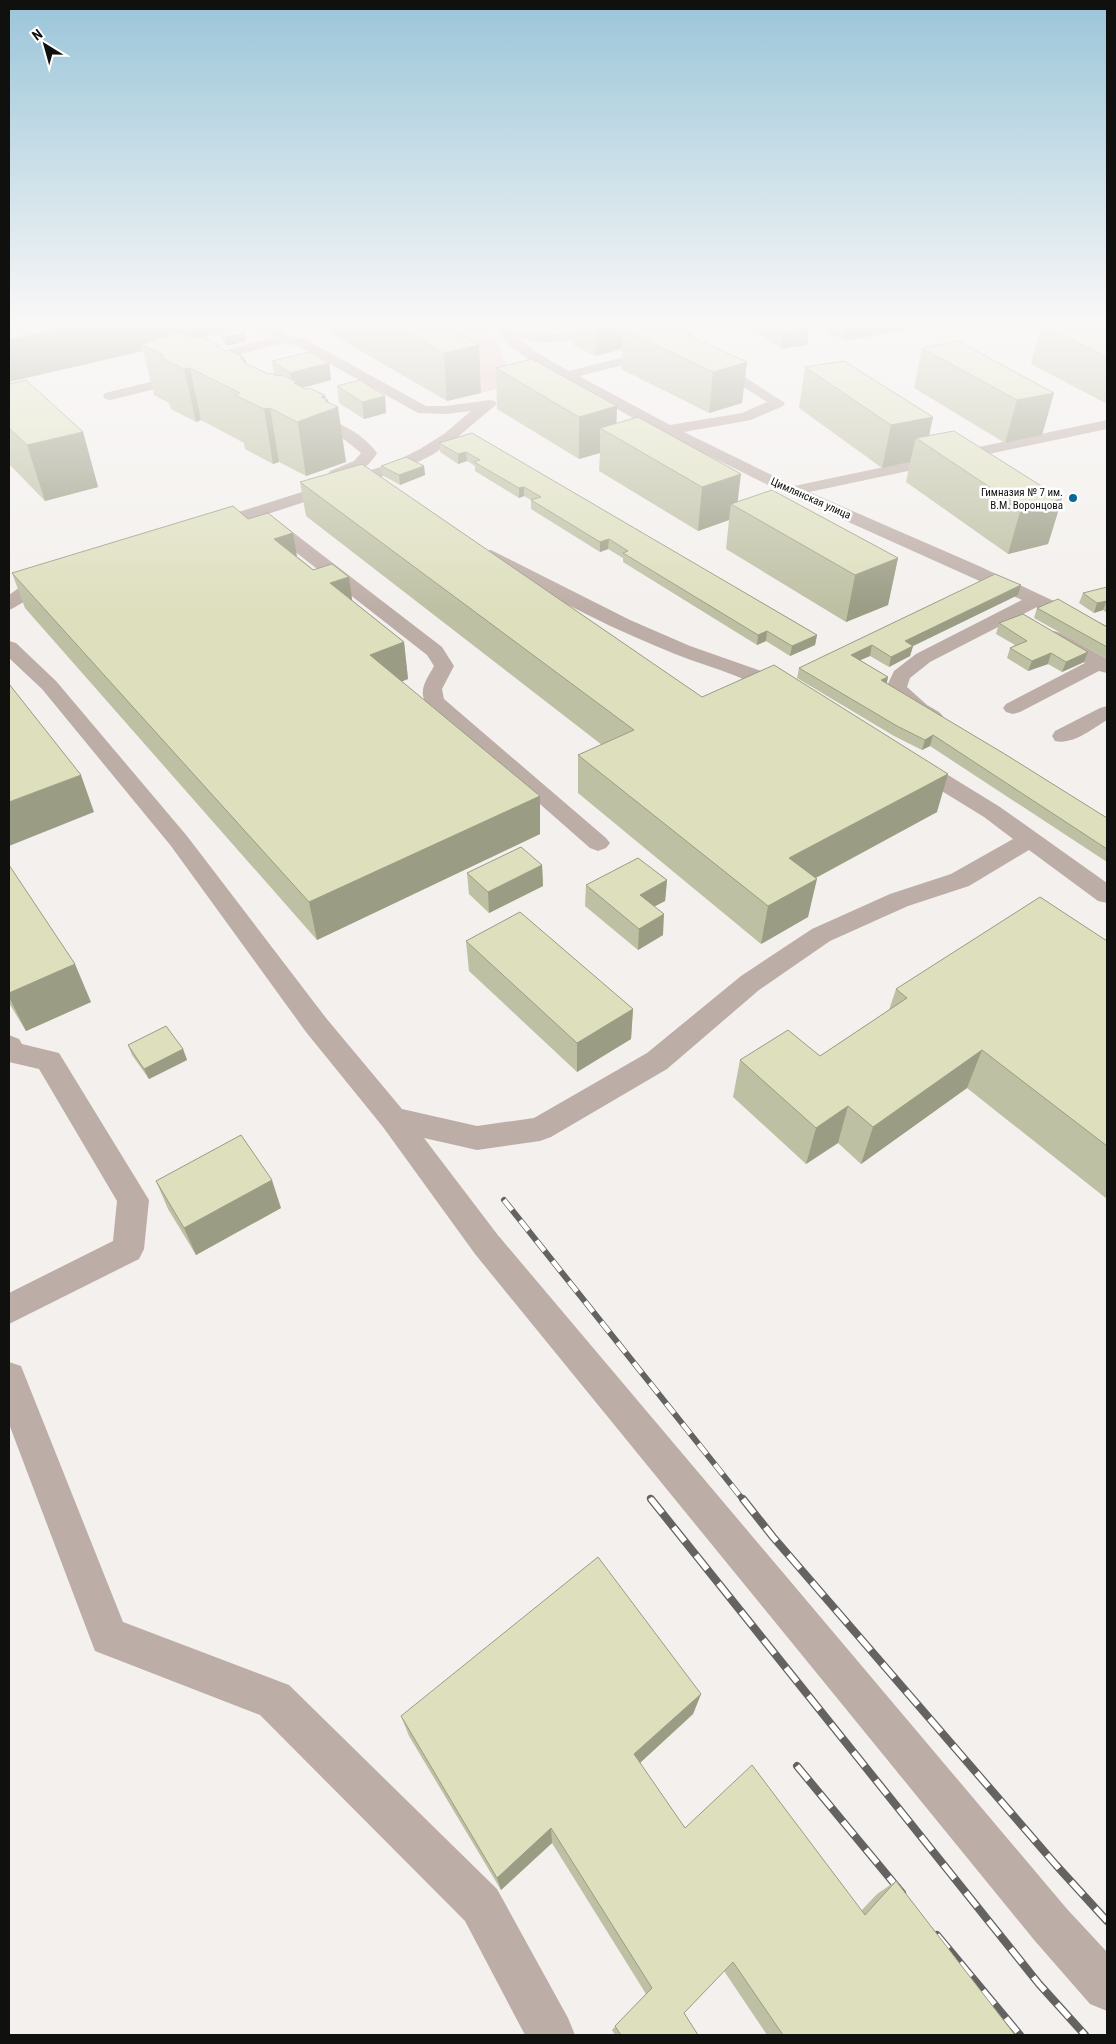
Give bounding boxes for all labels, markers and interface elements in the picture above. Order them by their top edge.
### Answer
north arrow [20,20,70,70]
text: N [29,26,45,44]
street label: Цимлянская улица [769,475,853,522]
place label: Гимназия № 7 им. В.М. Воронцова [981,486,1063,512]
marker: Гимназия № 7 им. В.М. Воронцова [1067,492,1079,504]

